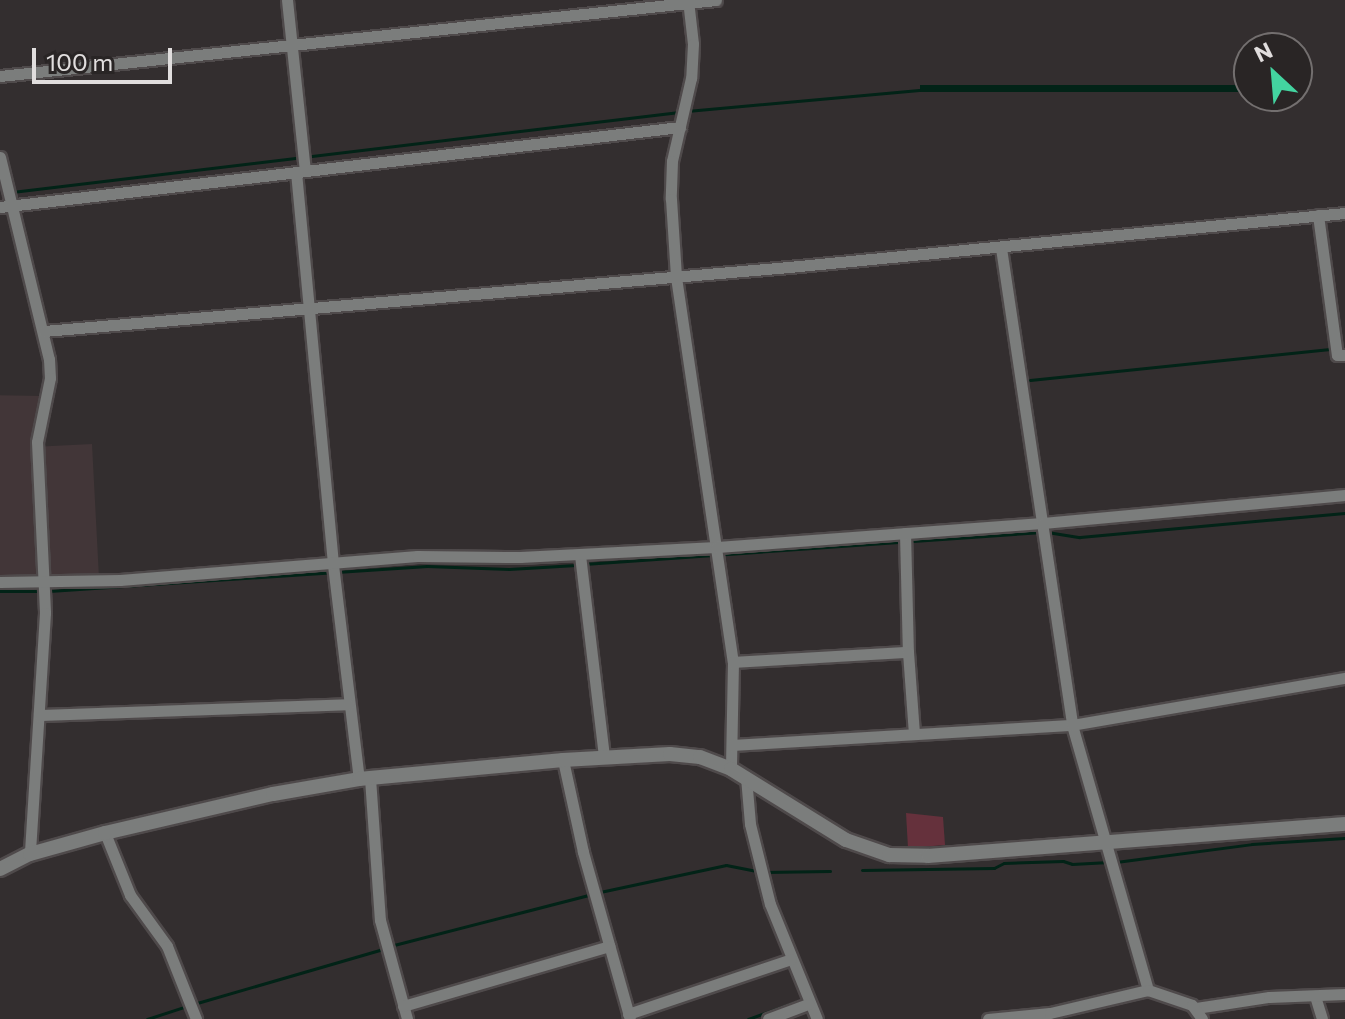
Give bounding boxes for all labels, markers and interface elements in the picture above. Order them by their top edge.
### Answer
scale bar [36,32,176,82]
north arrow [1233,32,1313,112]
text: N [1250,36,1276,68]
text: 100 m [46,47,113,76]

